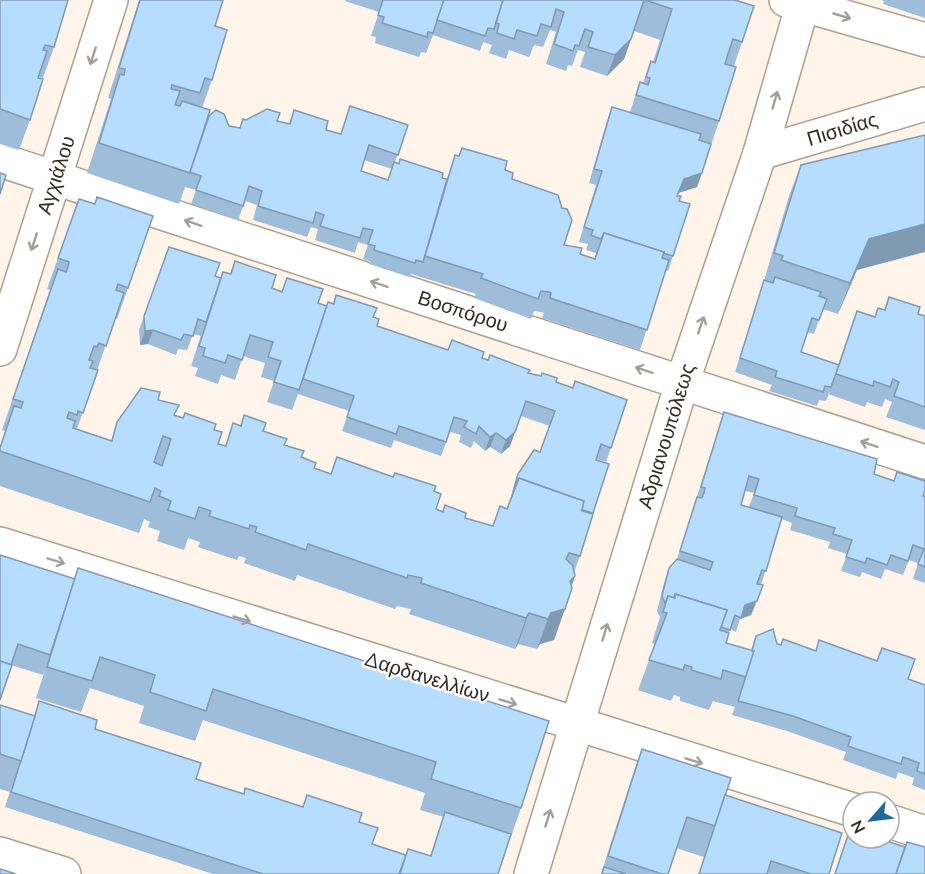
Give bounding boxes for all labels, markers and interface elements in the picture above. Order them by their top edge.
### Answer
one-way arrow [833,11,852,22]
one-way arrow [87,46,98,65]
one-way arrow [769,91,781,110]
street label: Πισιδίας [804,106,881,153]
street label: Αγχιάλου [31,132,82,218]
one-way arrow [184,217,203,228]
one-way arrow [28,232,39,251]
one-way arrow [370,278,389,289]
street label: Βοσπόρου [414,284,511,339]
one-way arrow [697,316,708,335]
street label: Αδριανουπόλεως [632,360,702,512]
one-way arrow [635,364,654,375]
one-way arrow [860,438,879,449]
one-way arrow [46,556,65,567]
one-way arrow [232,614,251,625]
one-way arrow [600,623,611,642]
street label: Δαρδανελλίων [361,646,493,709]
one-way arrow [498,697,517,708]
one-way arrow [684,756,703,767]
north arrow [841,790,901,850]
one-way arrow [543,809,554,828]
text: N [846,816,871,837]

